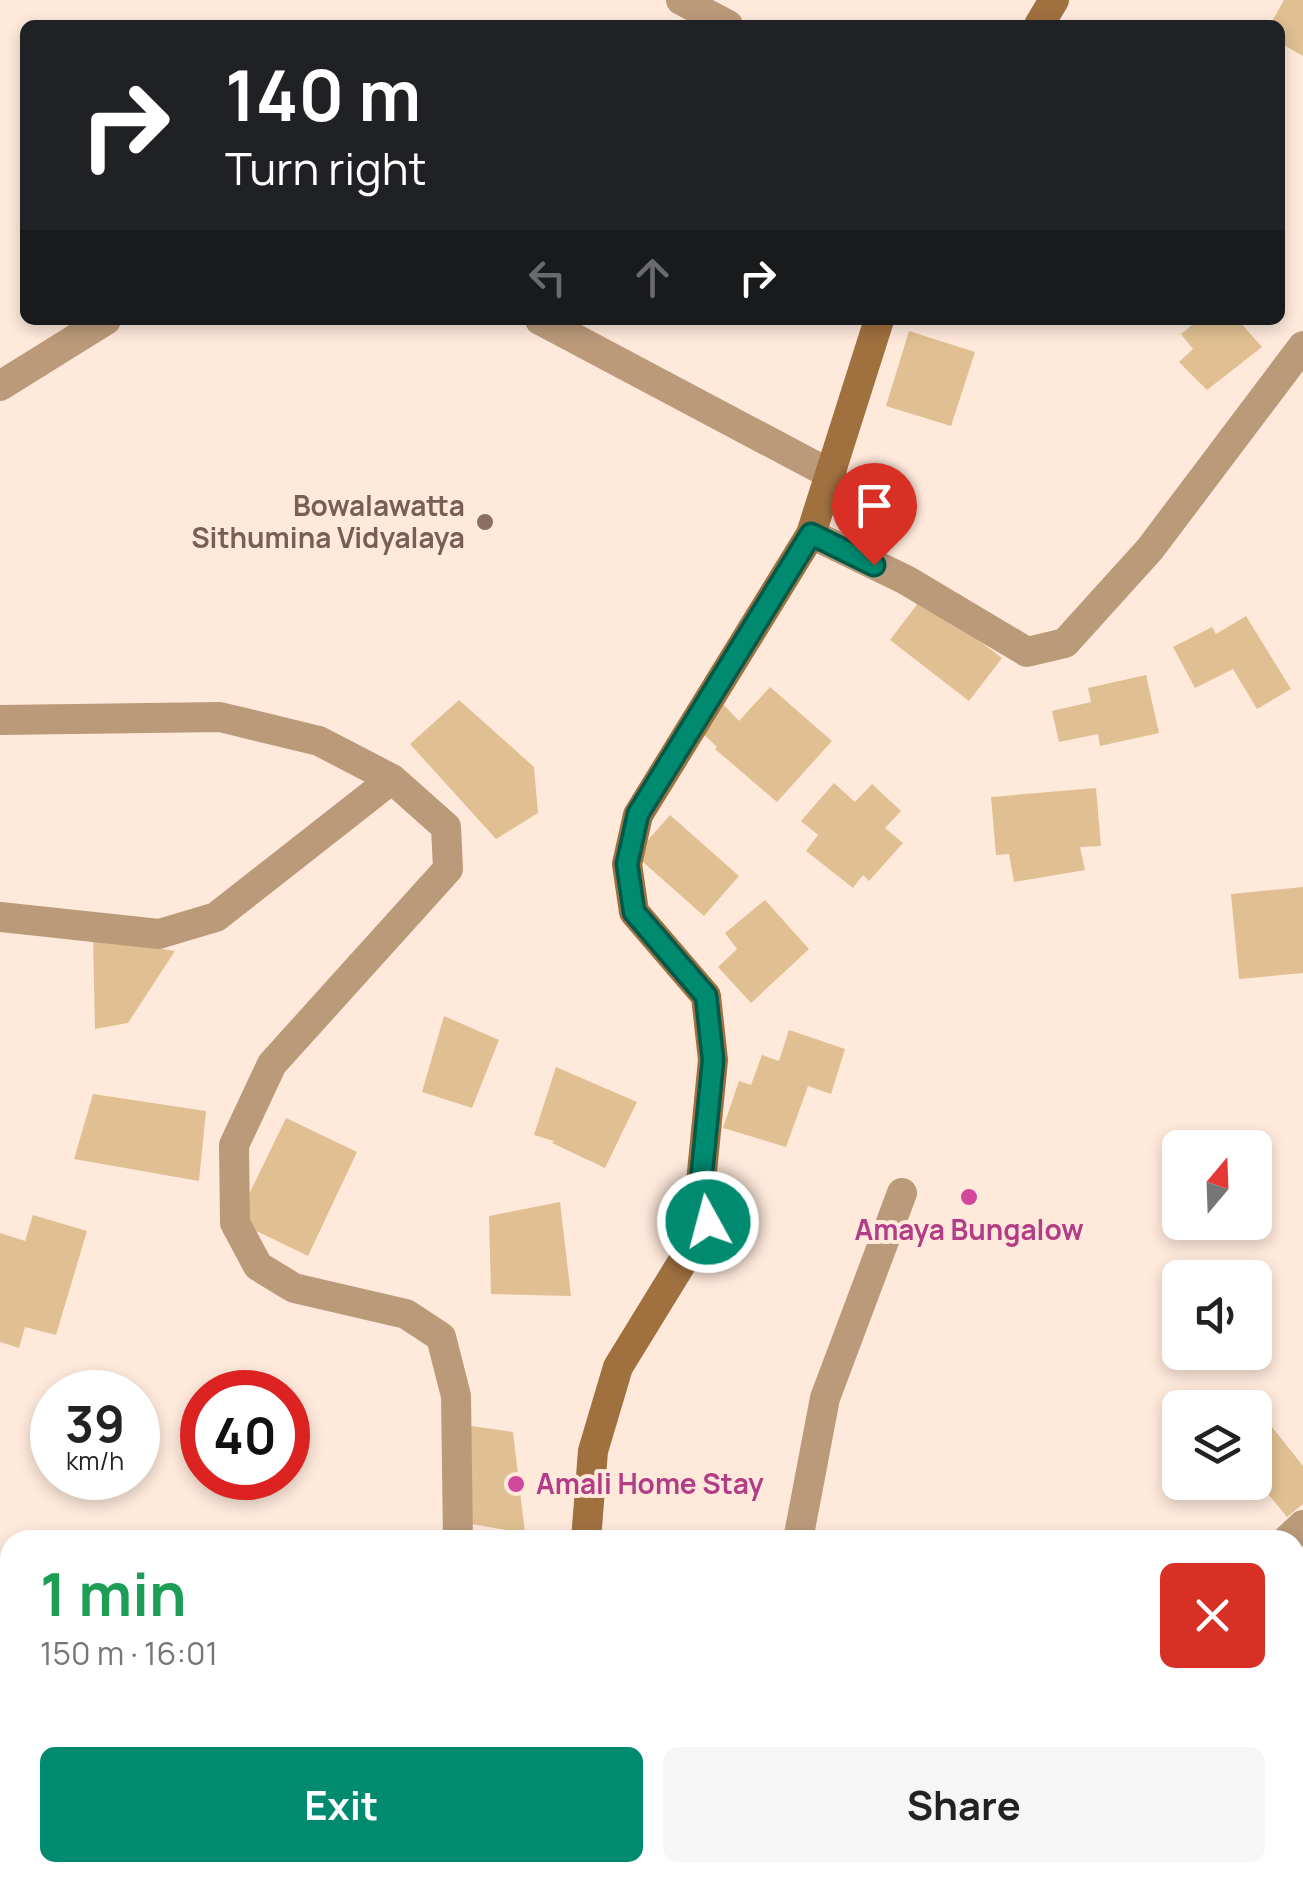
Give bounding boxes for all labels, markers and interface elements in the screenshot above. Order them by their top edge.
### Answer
text: 140 m [225,46,421,142]
icon: right [60,60,190,190]
text: Turn right [225,137,426,199]
icon: left [520,250,575,305]
icon: ahead [625,250,680,305]
icon: right [730,250,785,305]
pin [832,463,917,566]
icon: arrive [847,478,902,533]
place label: Bowalawatta Sithumina Vidyalaya [191,486,465,556]
marker: Bowalawatta Sithumina Vidyalaya [474,511,496,533]
north arrow [1162,1130,1272,1240]
map controls [1162,1130,1272,1500]
position arrow [656,1170,760,1274]
marker: Amaya Bungalow [958,1186,980,1208]
place label: Amaya Bungalow [854,1210,1084,1248]
button: sound [1162,1260,1272,1370]
speed limit sign: 40 [180,1370,310,1500]
text: 39 [65,1389,125,1457]
button: layers [1162,1390,1272,1500]
text: km/h [66,1443,124,1478]
place label: Amali Home Stay [536,1464,764,1502]
marker: Amali Home Stay [505,1473,527,1495]
text: 1 min [40,1552,187,1634]
button: close [1160,1563,1265,1668]
text: 150 m · 16:01 [40,1631,218,1675]
button: Exit [40,1747,643,1862]
button: Share [663,1747,1265,1862]

